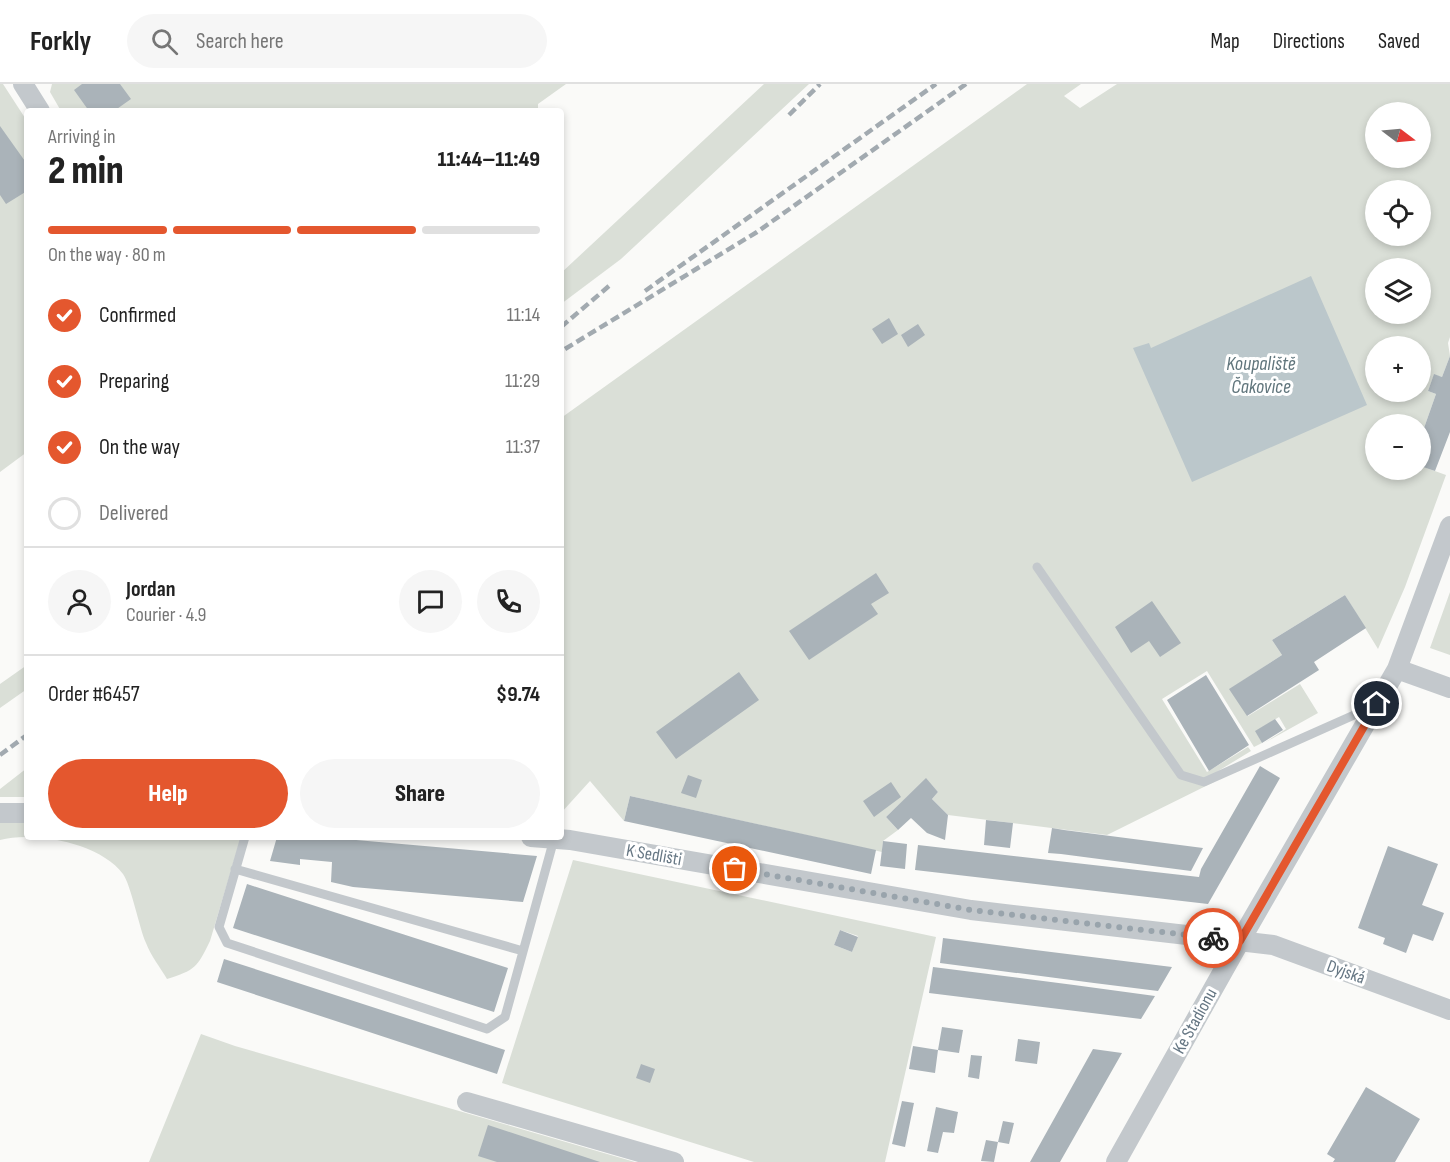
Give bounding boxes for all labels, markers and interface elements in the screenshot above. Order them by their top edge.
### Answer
search box [127,14,547,68]
text: Forkly [30,25,91,58]
icon: search [148,25,181,58]
text: Search here [196,28,284,55]
text: Map [1210,29,1240,54]
text: Directions [1273,29,1345,54]
text: Saved [1378,29,1420,54]
north arrow [1365,102,1431,168]
map controls [1365,102,1431,480]
text: Arriving in [48,125,116,149]
text: 11:44–11:49 [437,146,540,173]
text: 2 min [48,148,124,195]
button: locate [1365,180,1431,246]
text: On the way · 80 m [48,243,166,267]
button: layers [1365,258,1431,324]
icon: check [48,299,81,332]
text: Confirmed [99,302,176,329]
text: 11:14 [507,303,540,327]
button: + [1365,336,1431,402]
water label: Koupaliště Čakovice [1226,352,1296,399]
icon: check [48,365,81,398]
text: Preparing [99,368,169,395]
text: 11:29 [505,369,540,393]
button: − [1365,414,1431,480]
icon: check [48,431,81,464]
text: On the way [99,434,180,461]
text: 11:37 [506,435,540,459]
text: Delivered [99,500,168,527]
button: person [48,570,111,633]
button: chat [399,570,462,633]
button: phone [477,570,540,633]
text: Jordan [126,576,175,603]
text: Courier · 4.9 [126,603,206,627]
pin [1351,678,1402,729]
text: Order #6457 [48,681,139,708]
text: $9.74 [496,681,540,708]
icon: home [1360,687,1393,720]
button: Help [48,759,288,828]
button: Share [300,759,540,828]
street label: K Sedlišti [625,840,683,870]
pin [709,843,760,894]
icon: bag [718,852,751,885]
courier [1183,908,1243,968]
icon: bike [1197,922,1230,955]
street label: Dyjská [1324,955,1368,989]
street label: Ke Stadionu [1168,985,1222,1057]

